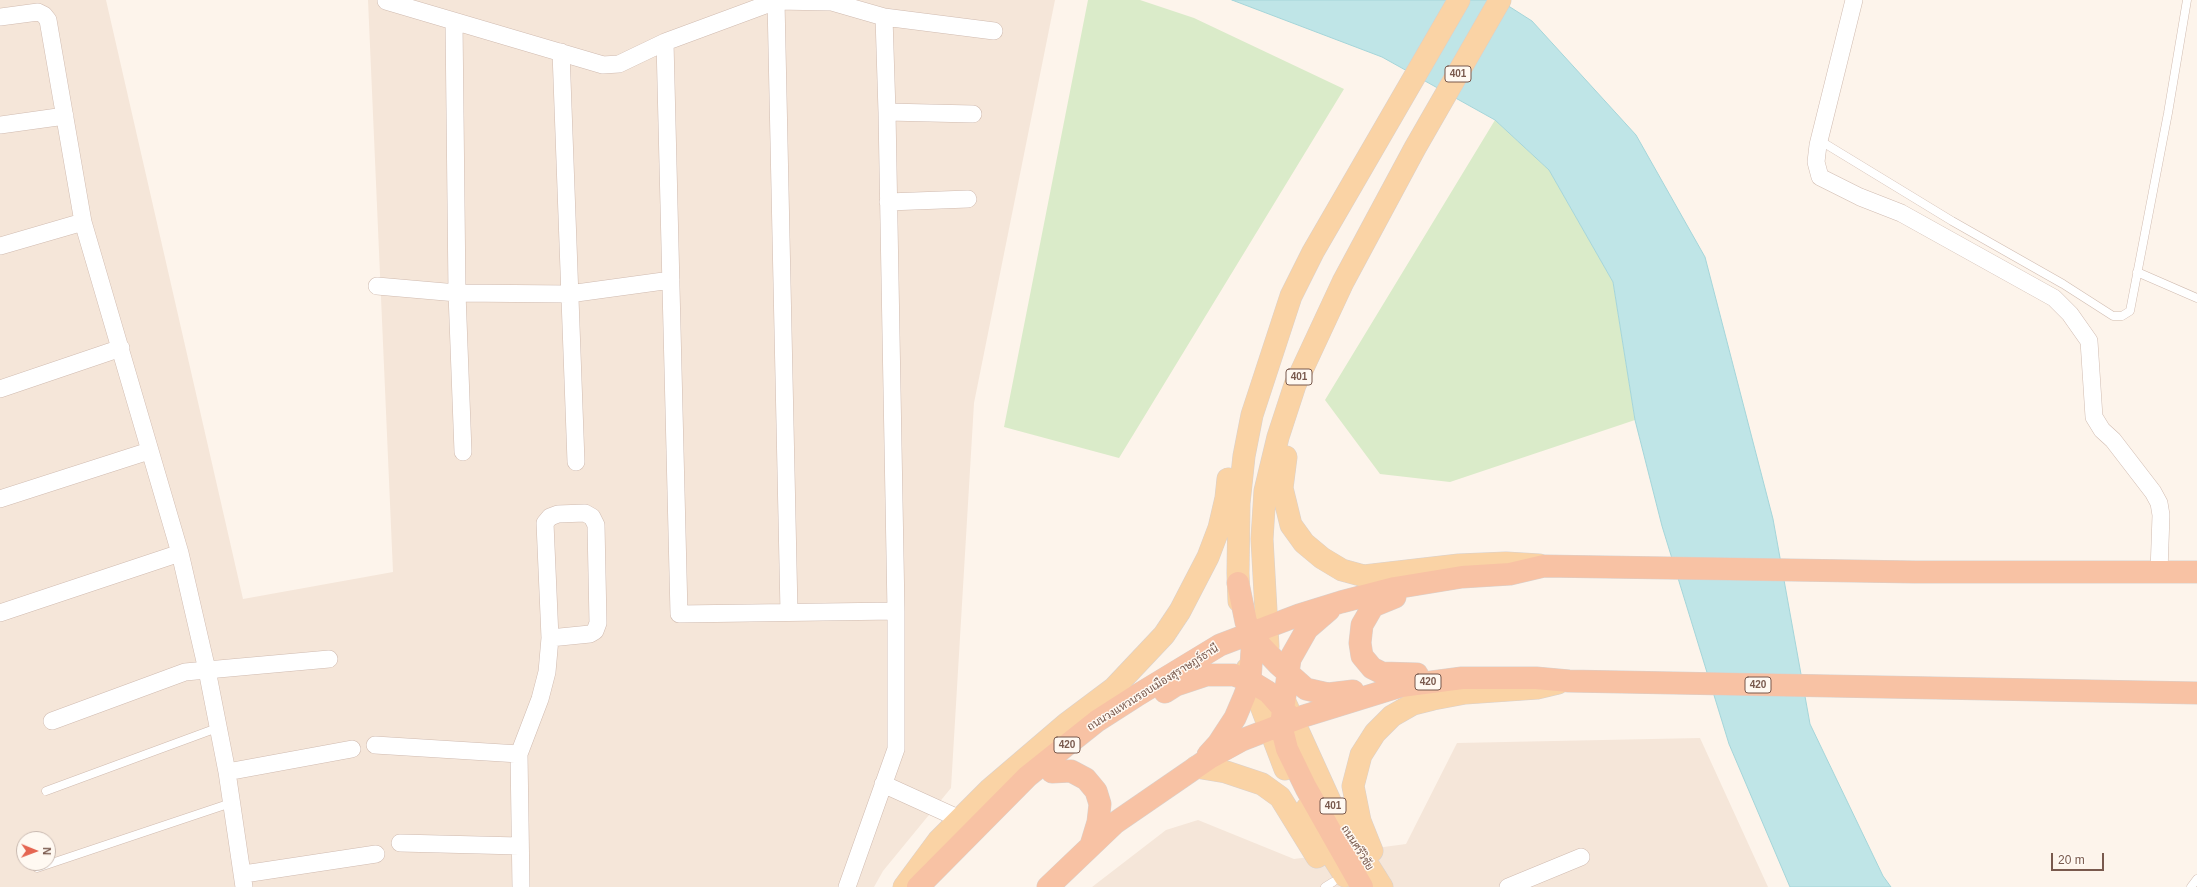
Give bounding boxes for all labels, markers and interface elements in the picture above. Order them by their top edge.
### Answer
road number: 401 [1445,66,1471,82]
road number: 401 [1286,369,1312,385]
street label: ถนนวงแหวนรอบเมืองสุราษฎร์ธานี [1085,642,1221,734]
road number: 420 [1415,674,1441,690]
road number: 420 [1745,677,1771,693]
road number: 420 [1054,737,1080,753]
road number: 401 [1320,798,1346,814]
street label: ถนนศรีวิชัย [1338,823,1376,873]
north arrow [16,831,56,871]
scale bar [2053,845,2106,871]
text: N [41,847,53,855]
text: 20 m [2058,853,2085,867]

